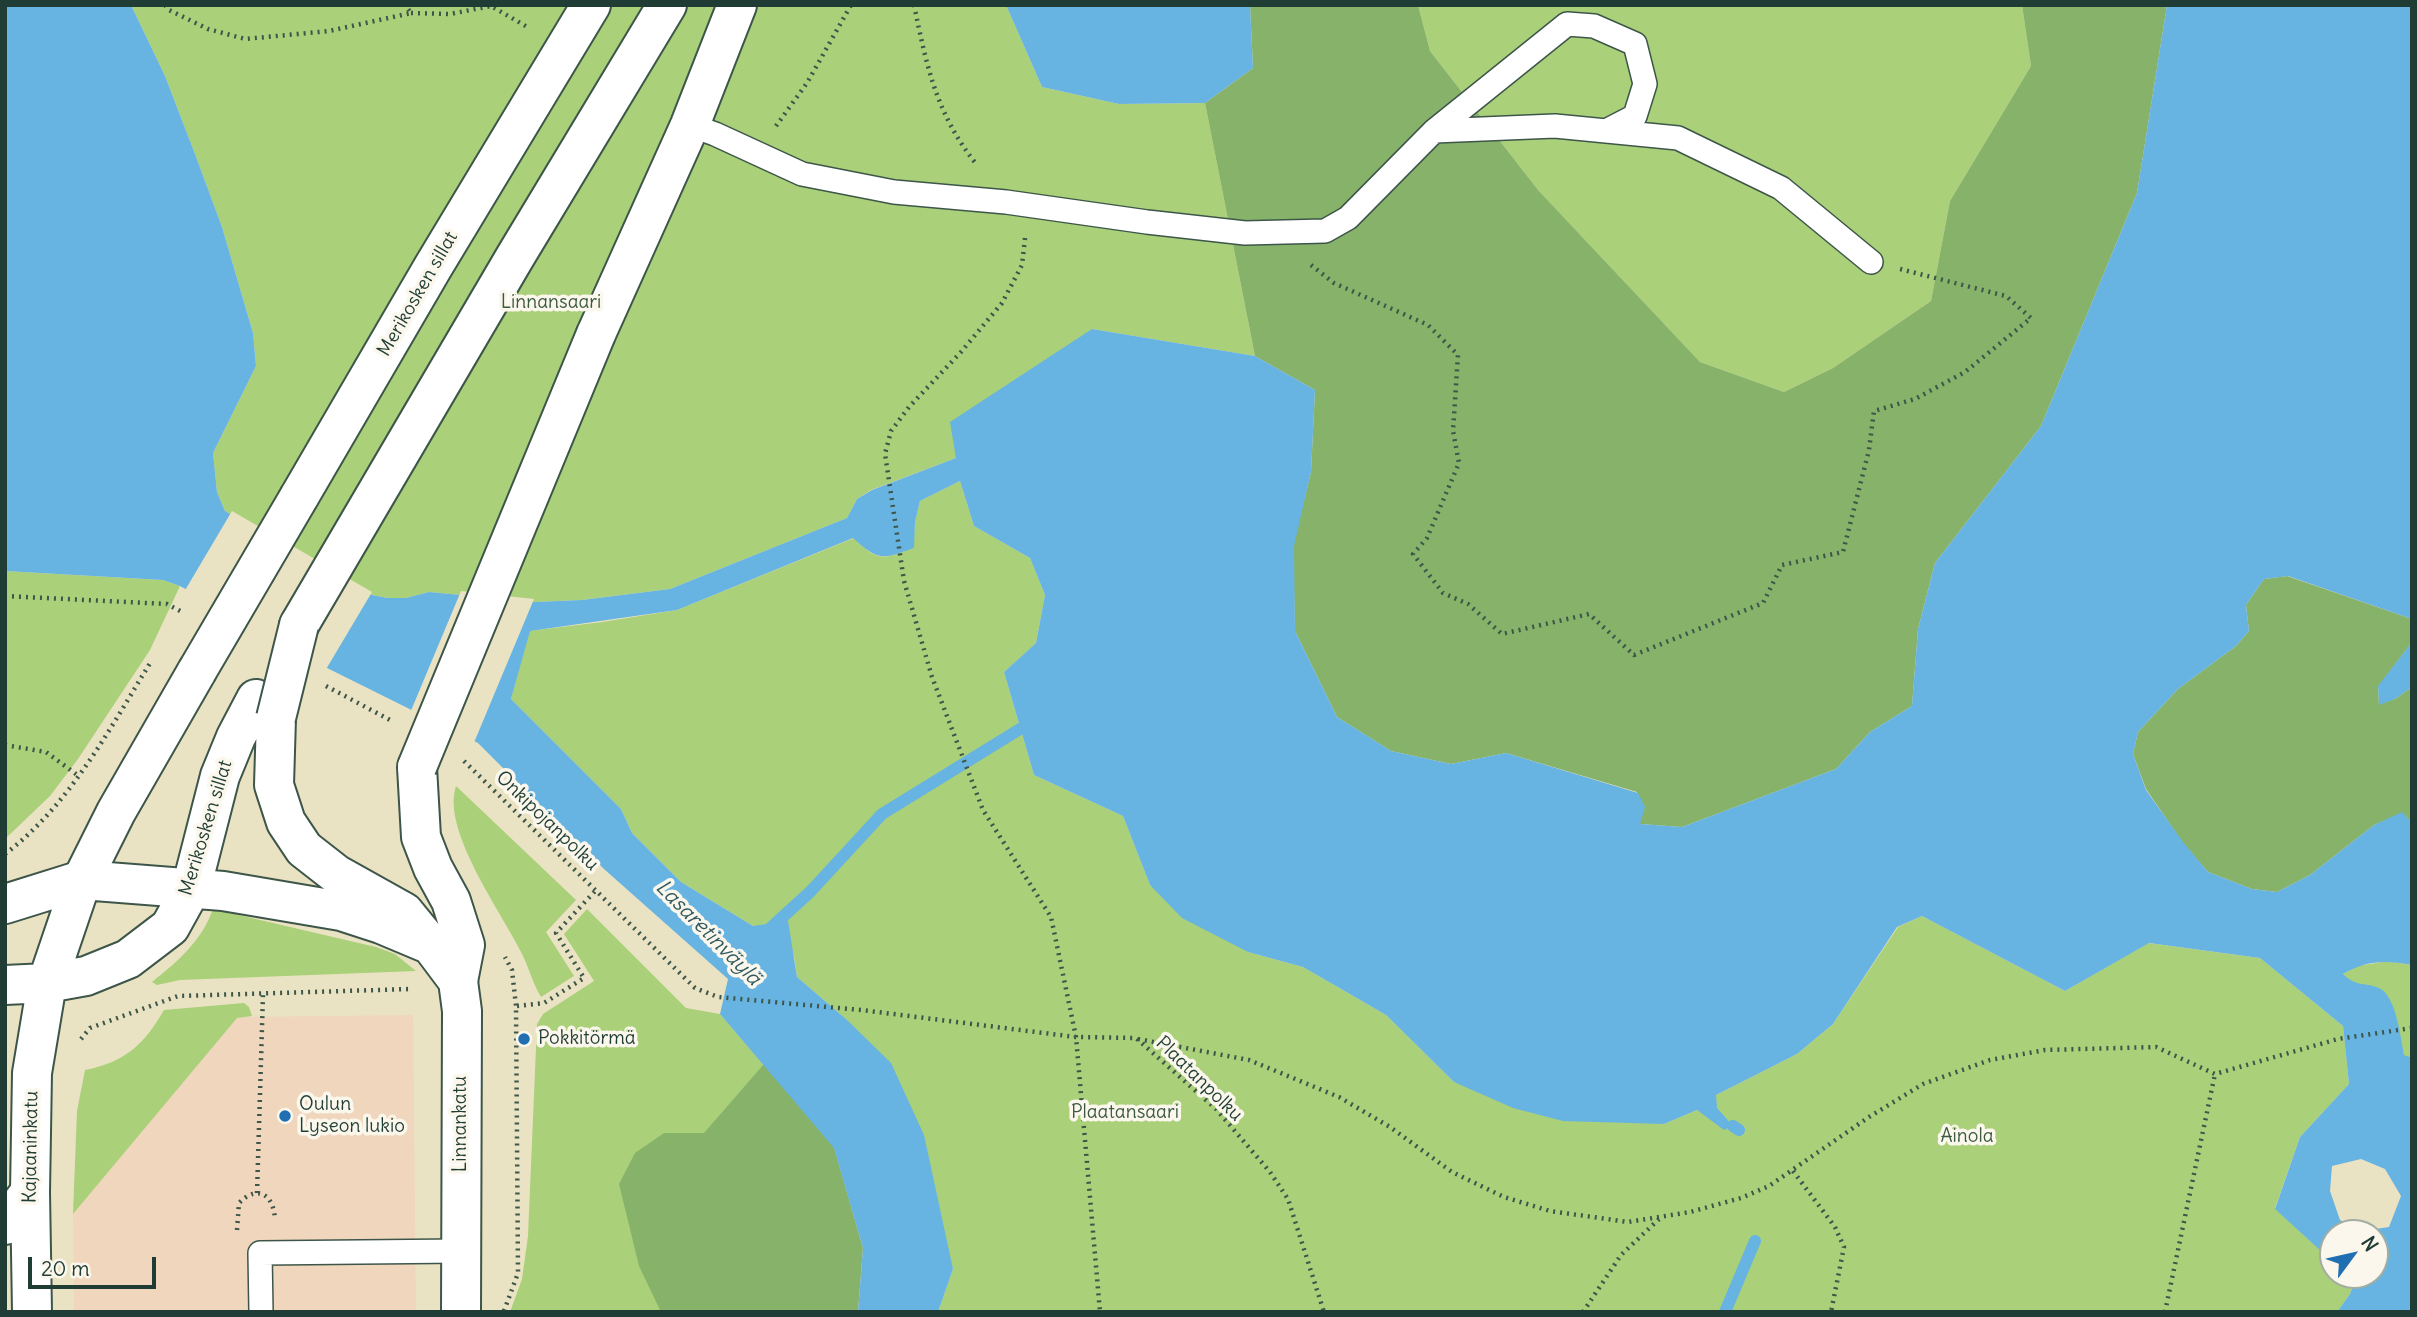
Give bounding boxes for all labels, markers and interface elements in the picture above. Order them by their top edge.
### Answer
street label: Merikosken sillat [373,228,463,360]
park label: Linnansaari [501,292,601,314]
street label: Merikosken sillat [175,758,237,898]
street label: Onkipojanpolku [491,766,603,876]
water label: Lasaretinväylä [650,875,766,991]
place label: Pokkitörmä [538,1028,636,1050]
marker: Pokkitörmä [516,1031,532,1047]
street label: Plaatanpolku [1151,1032,1247,1126]
street label: Linnankatu [450,1076,472,1172]
street label: Kajaaninkatu [19,1091,43,1203]
place label: Oulun Lyseon lukio [299,1094,405,1138]
park label: Plaatansaari [1071,1102,1179,1124]
marker: Oulun Lyseon lukio [277,1108,293,1124]
park label: Ainola [1940,1126,1994,1148]
north arrow [2319,1219,2389,1289]
text: N [2356,1232,2384,1256]
scale bar [32,1244,159,1288]
text: 20 m [41,1255,90,1282]

